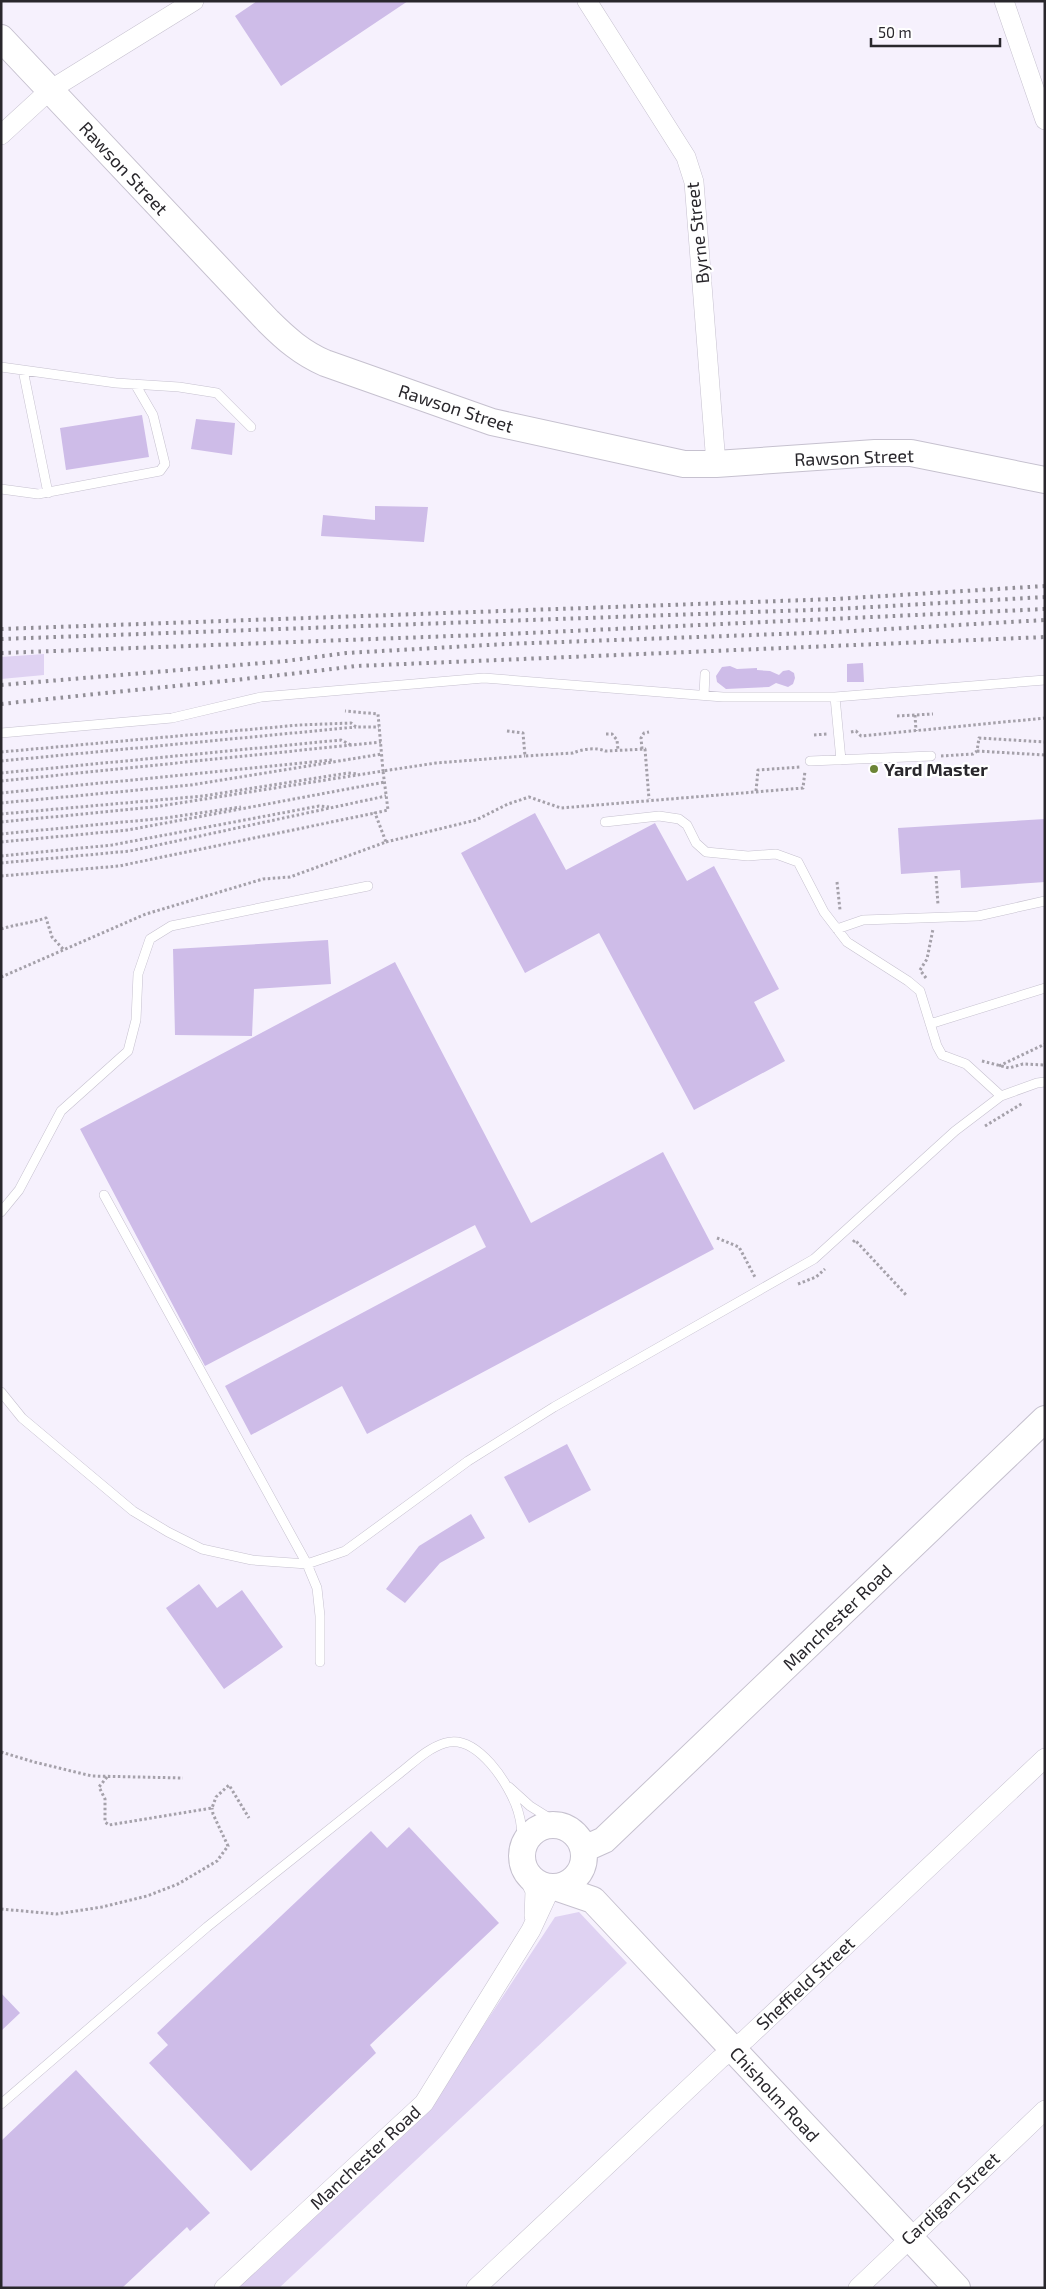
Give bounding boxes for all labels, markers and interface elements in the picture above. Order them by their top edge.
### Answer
scale bar [871,15,1000,47]
text: 50 m [878,23,912,41]
street label: Rawson Street [75,117,173,219]
street label: Byrne Street [681,181,713,285]
street label: Rawson Street [396,379,516,437]
street label: Rawson Street [794,444,914,470]
place label: Yard Master [884,758,988,780]
marker: Yard Master [868,763,880,775]
street label: Manchester Road [778,1559,896,1675]
street label: Sheffield Street [751,1932,859,2034]
street label: Chisholm Road [725,2042,825,2146]
street label: Manchester Road [305,2100,425,2214]
street label: Cardigan Street [896,2147,1004,2249]

